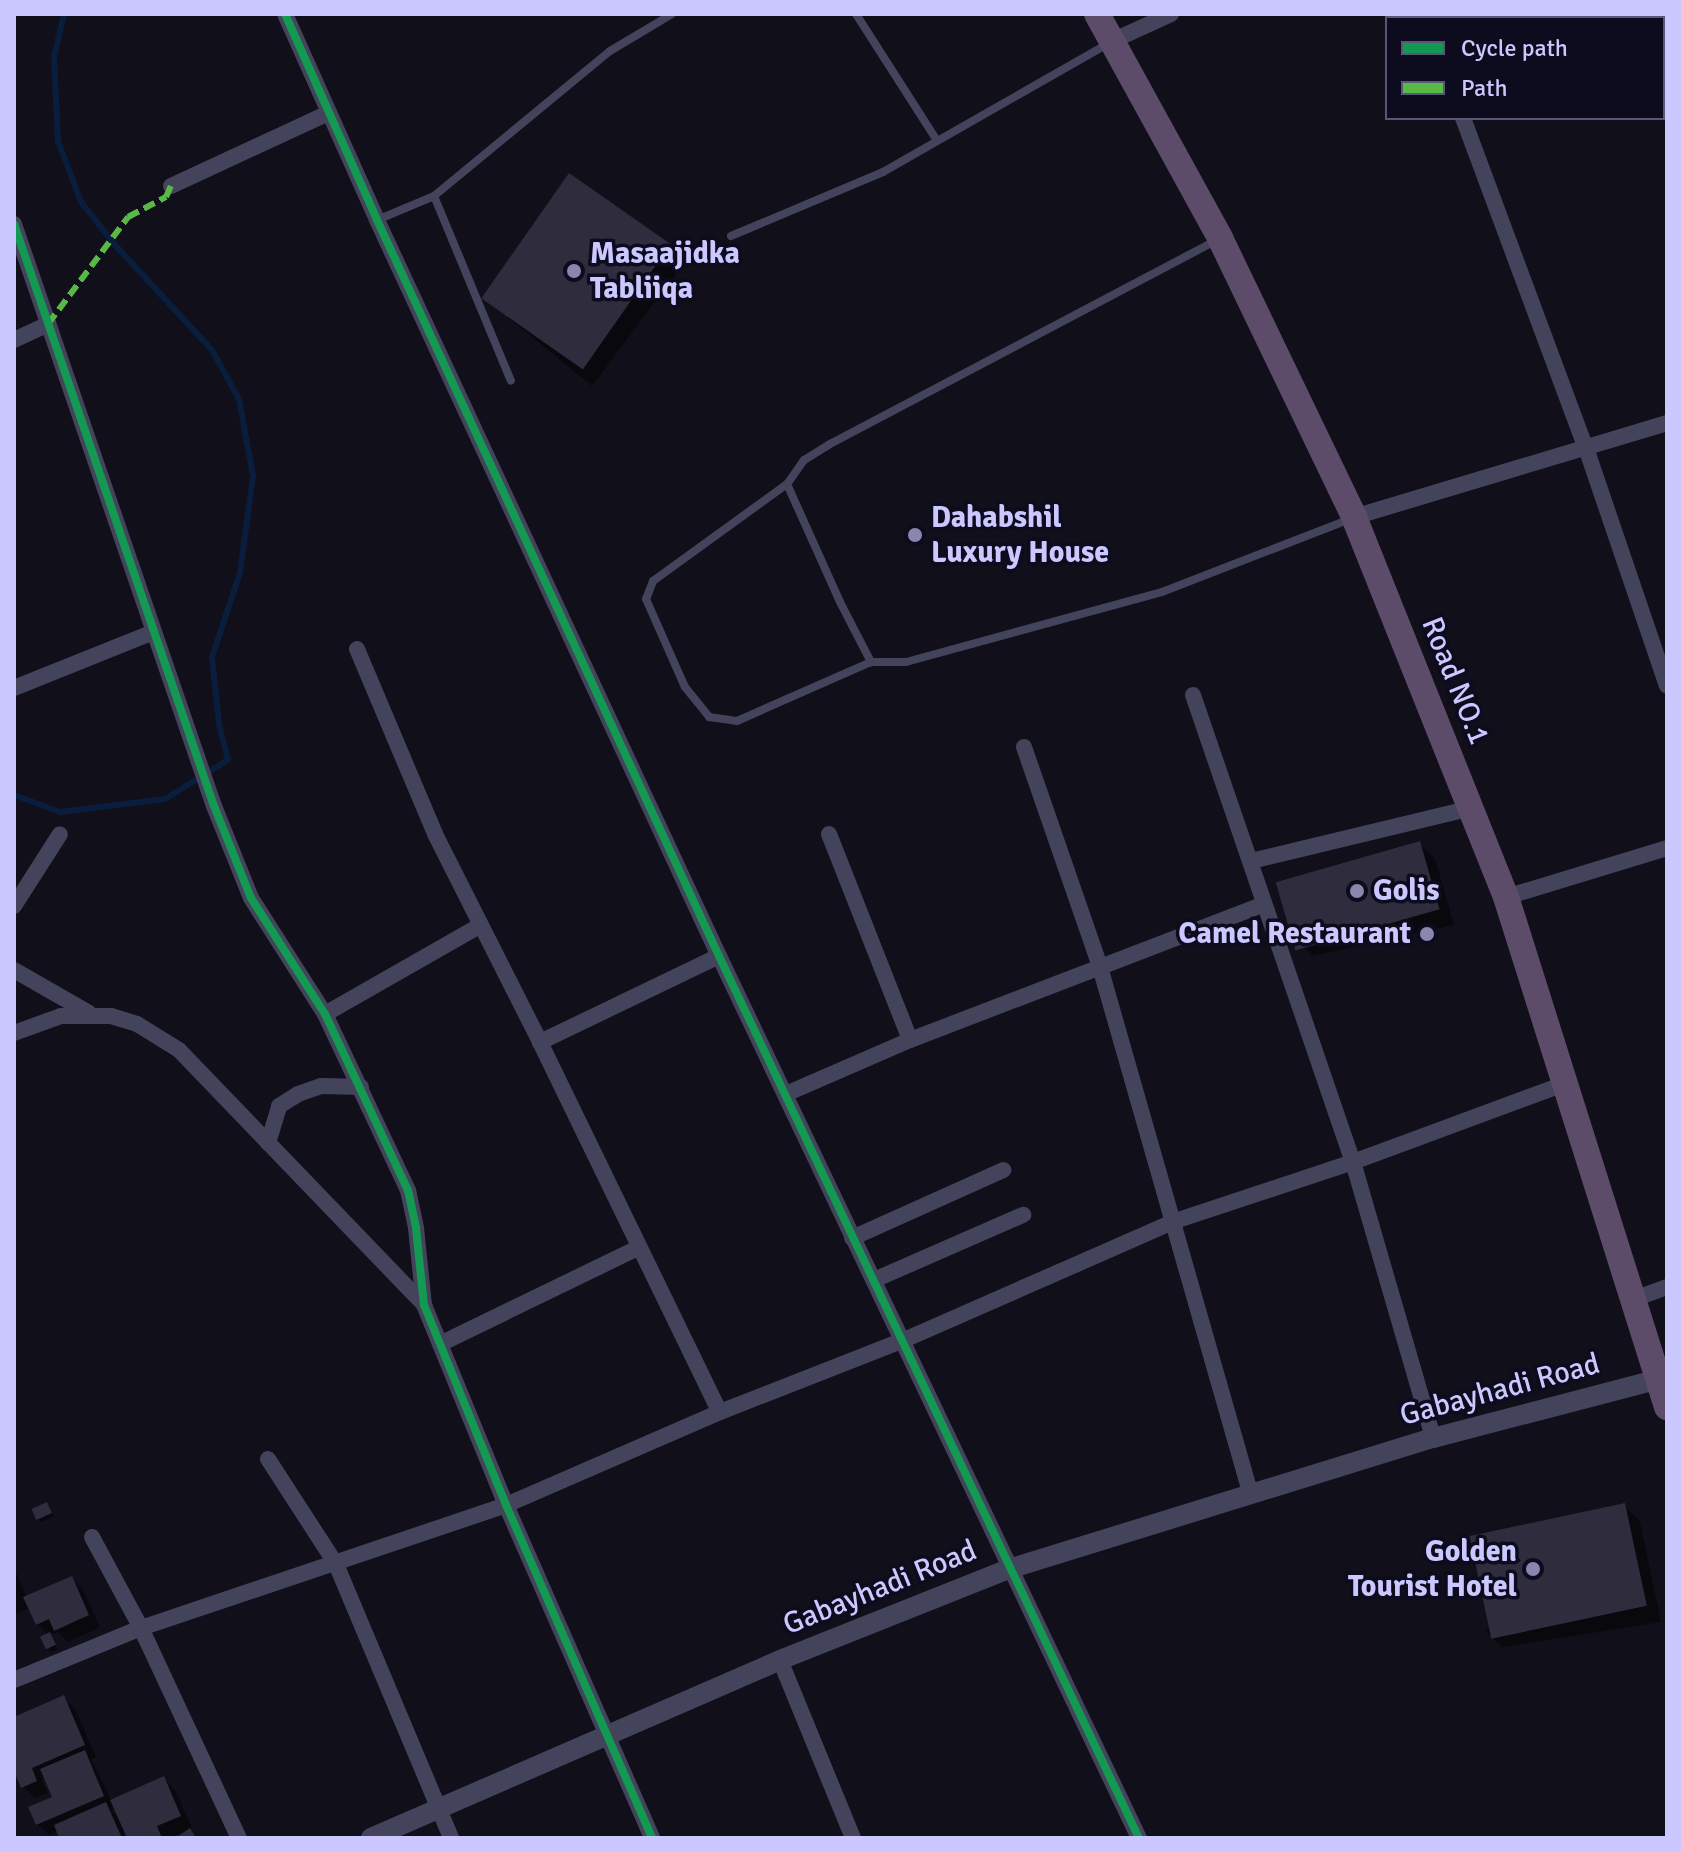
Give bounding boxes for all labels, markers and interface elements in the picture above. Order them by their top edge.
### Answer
legend [1385,16,1665,120]
text: Cycle path [1461,33,1568,63]
text: Path [1461,73,1507,103]
place label: Masaajidka Tabliiqa [590,236,740,306]
marker: Masaajidka Tabliiqa [565,262,583,280]
place label: Dahabshil Luxury House [931,500,1109,570]
marker: Dahabshil Luxury House [906,526,924,544]
street label: Road NO.1 [1413,612,1497,750]
place label: Golis [1373,873,1440,909]
marker: Golis [1348,882,1366,900]
place label: Camel Restaurant [1178,916,1411,952]
marker: Camel Restaurant [1418,925,1436,943]
street label: Gabayhadi Road [1396,1346,1604,1434]
street label: Gabayhadi Road [778,1533,982,1643]
place label: Golden Tourist Hotel [1348,1534,1517,1604]
marker: Golden Tourist Hotel [1524,1560,1542,1578]

